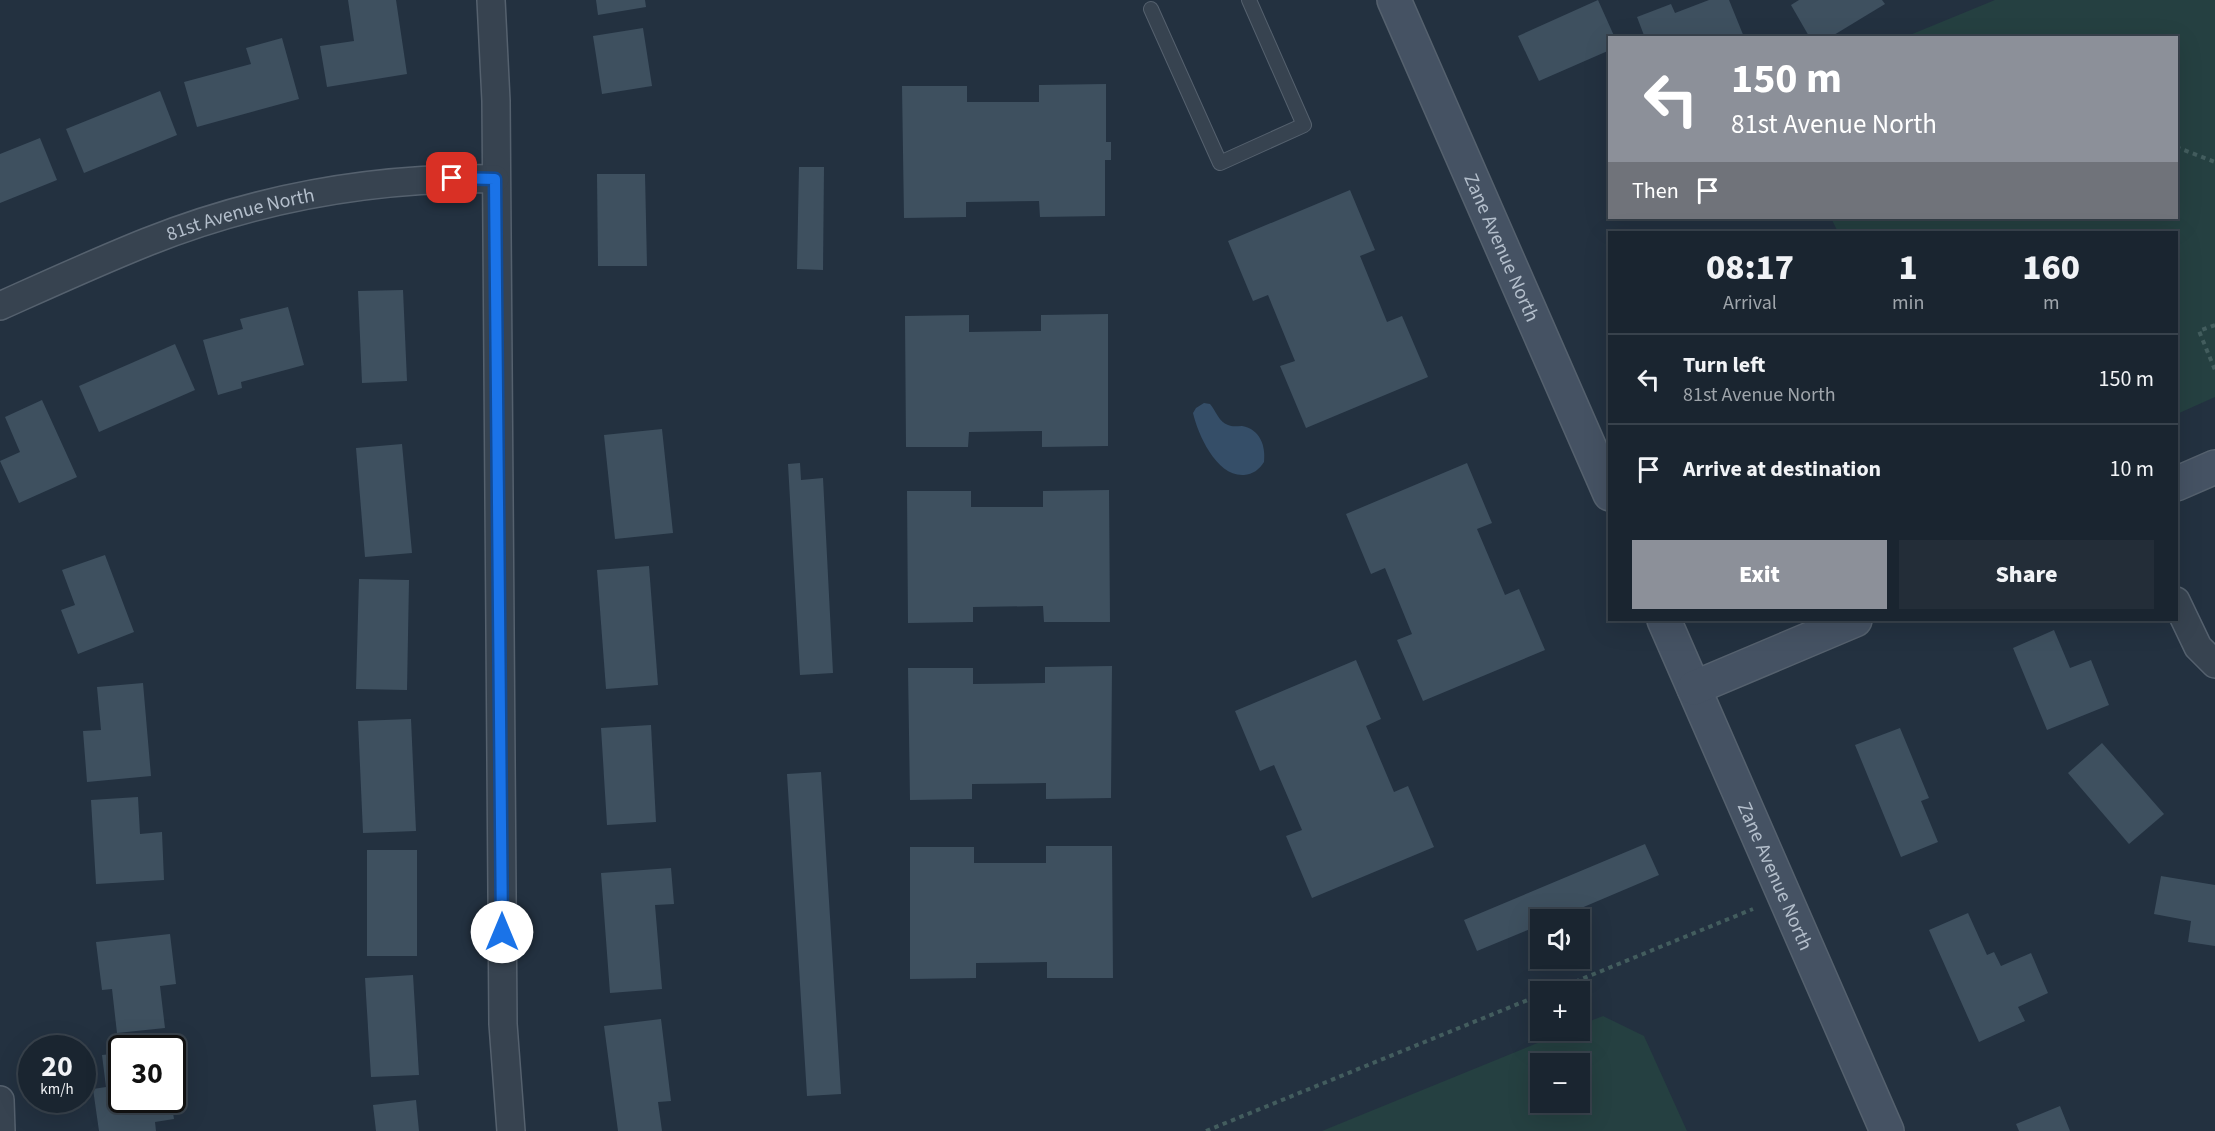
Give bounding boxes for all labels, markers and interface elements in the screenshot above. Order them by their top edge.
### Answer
text: 150 m [1731,49,1842,109]
icon: left [1632,60,1710,138]
text: 81st Avenue North [1731,105,1937,144]
pin [426,152,477,203]
icon: arrive [435,161,468,194]
street label: Zane Avenue North [1456,169,1546,326]
icon: arrive [1691,174,1724,207]
text: Then [1632,175,1679,207]
street label: 81st Avenue North [162,181,317,248]
text: 08:17 [1706,242,1794,293]
text: 1 [1899,242,1918,293]
text: 160 [2022,242,2080,293]
text: Arrival [1723,289,1777,317]
text: min [1892,289,1924,317]
text: m [2043,289,2059,317]
text: Turn left [1683,349,1765,381]
icon: left [1632,363,1665,396]
text: 150 m [2099,363,2154,395]
text: 81st Avenue North [1683,381,1836,409]
icon: arrive [1632,453,1665,486]
text: Arrive at destination [1683,453,1881,485]
text: 10 m [2109,453,2154,485]
button: Exit [1632,540,1887,609]
button: Share [1899,540,2154,609]
street label: Zane Avenue North [1730,797,1819,955]
position arrow [470,900,534,964]
map controls [1530,909,1590,1113]
button: sound [1530,909,1590,969]
button: + [1530,981,1590,1041]
speed limit sign: 30 [108,1035,186,1113]
text: 20 [41,1045,73,1088]
button: − [1530,1053,1590,1113]
text: km/h [40,1079,74,1100]

